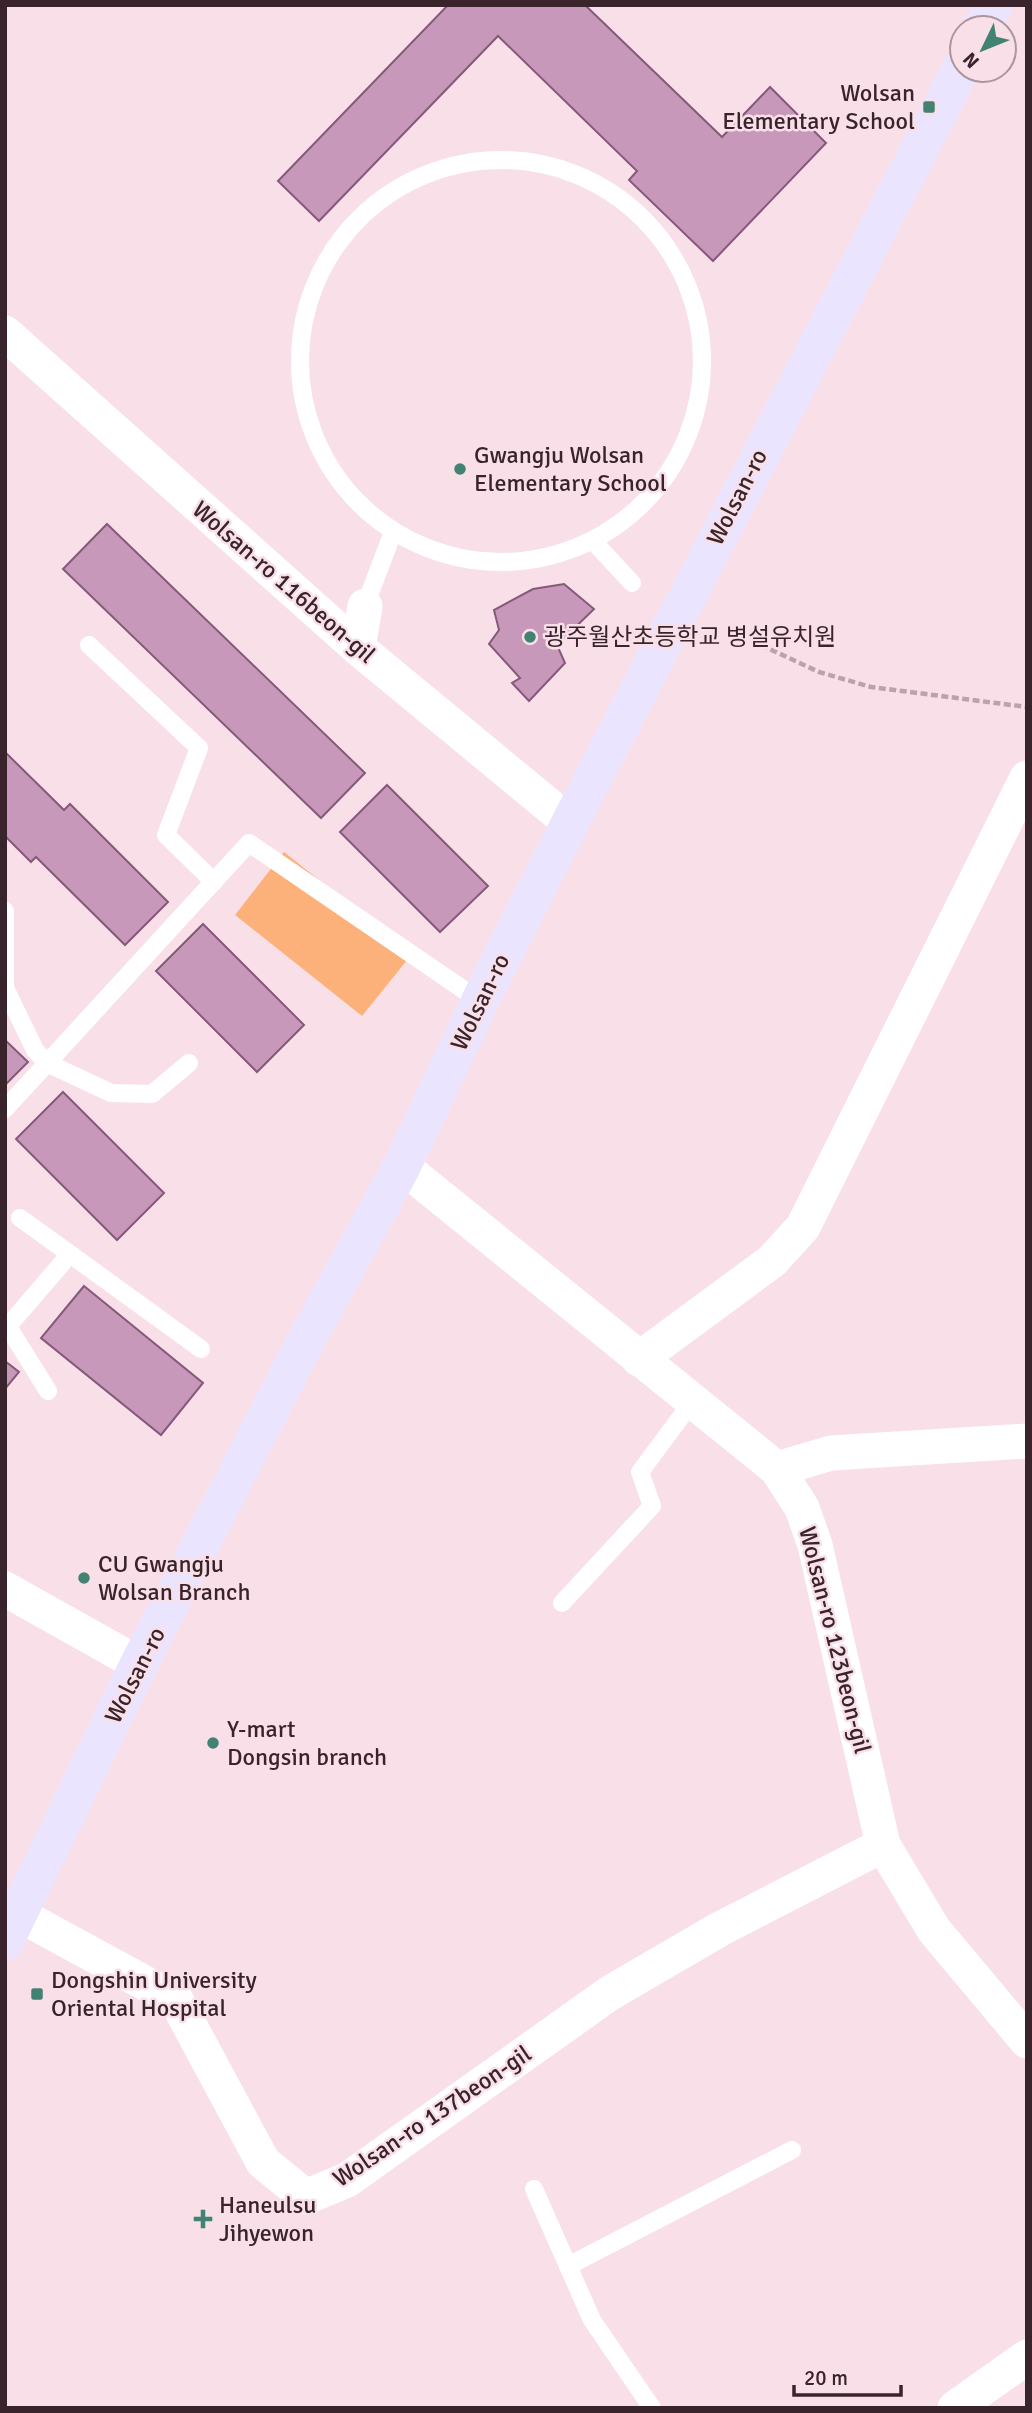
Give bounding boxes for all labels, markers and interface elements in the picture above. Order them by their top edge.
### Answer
north arrow [948,14,1018,84]
text: N [958,47,985,73]
place label: Wolsan Elementary School [722,78,915,136]
marker: Wolsan Elementary School [921,99,937,115]
place label: Gwangju Wolsan Elementary School [474,440,667,498]
street label: Wolsan-ro [700,444,774,550]
marker: Gwangju Wolsan Elementary School [452,461,468,477]
street label: Wolsan-ro 116beon-gil [186,494,382,670]
place label: 광주월산초등학교 병설유치원 [544,622,836,652]
marker: 광주월산초등학교 병설유치원 [522,629,538,645]
street label: Wolsan-ro [444,949,516,1055]
street label: Wolsan-ro 123beon-gil [792,1523,878,1757]
place label: CU Gwangju Wolsan Branch [98,1549,251,1607]
marker: CU Gwangju Wolsan Branch [76,1570,92,1586]
street label: Wolsan-ro [98,1622,172,1728]
place label: Y-mart Dongsin branch [227,1714,387,1772]
marker: Y-mart Dongsin branch [205,1735,221,1751]
place label: Dongshin University Oriental Hospital [51,1965,257,2023]
marker: Dongshin University Oriental Hospital [29,1986,45,2002]
street label: Wolsan-ro 137beon-gil [327,2038,537,2194]
place label: Haneulsu Jihyewon [219,2190,316,2248]
marker: Haneulsu Jihyewon [193,2209,213,2229]
scale bar [794,2354,901,2398]
text: 20 m [804,2365,848,2391]

